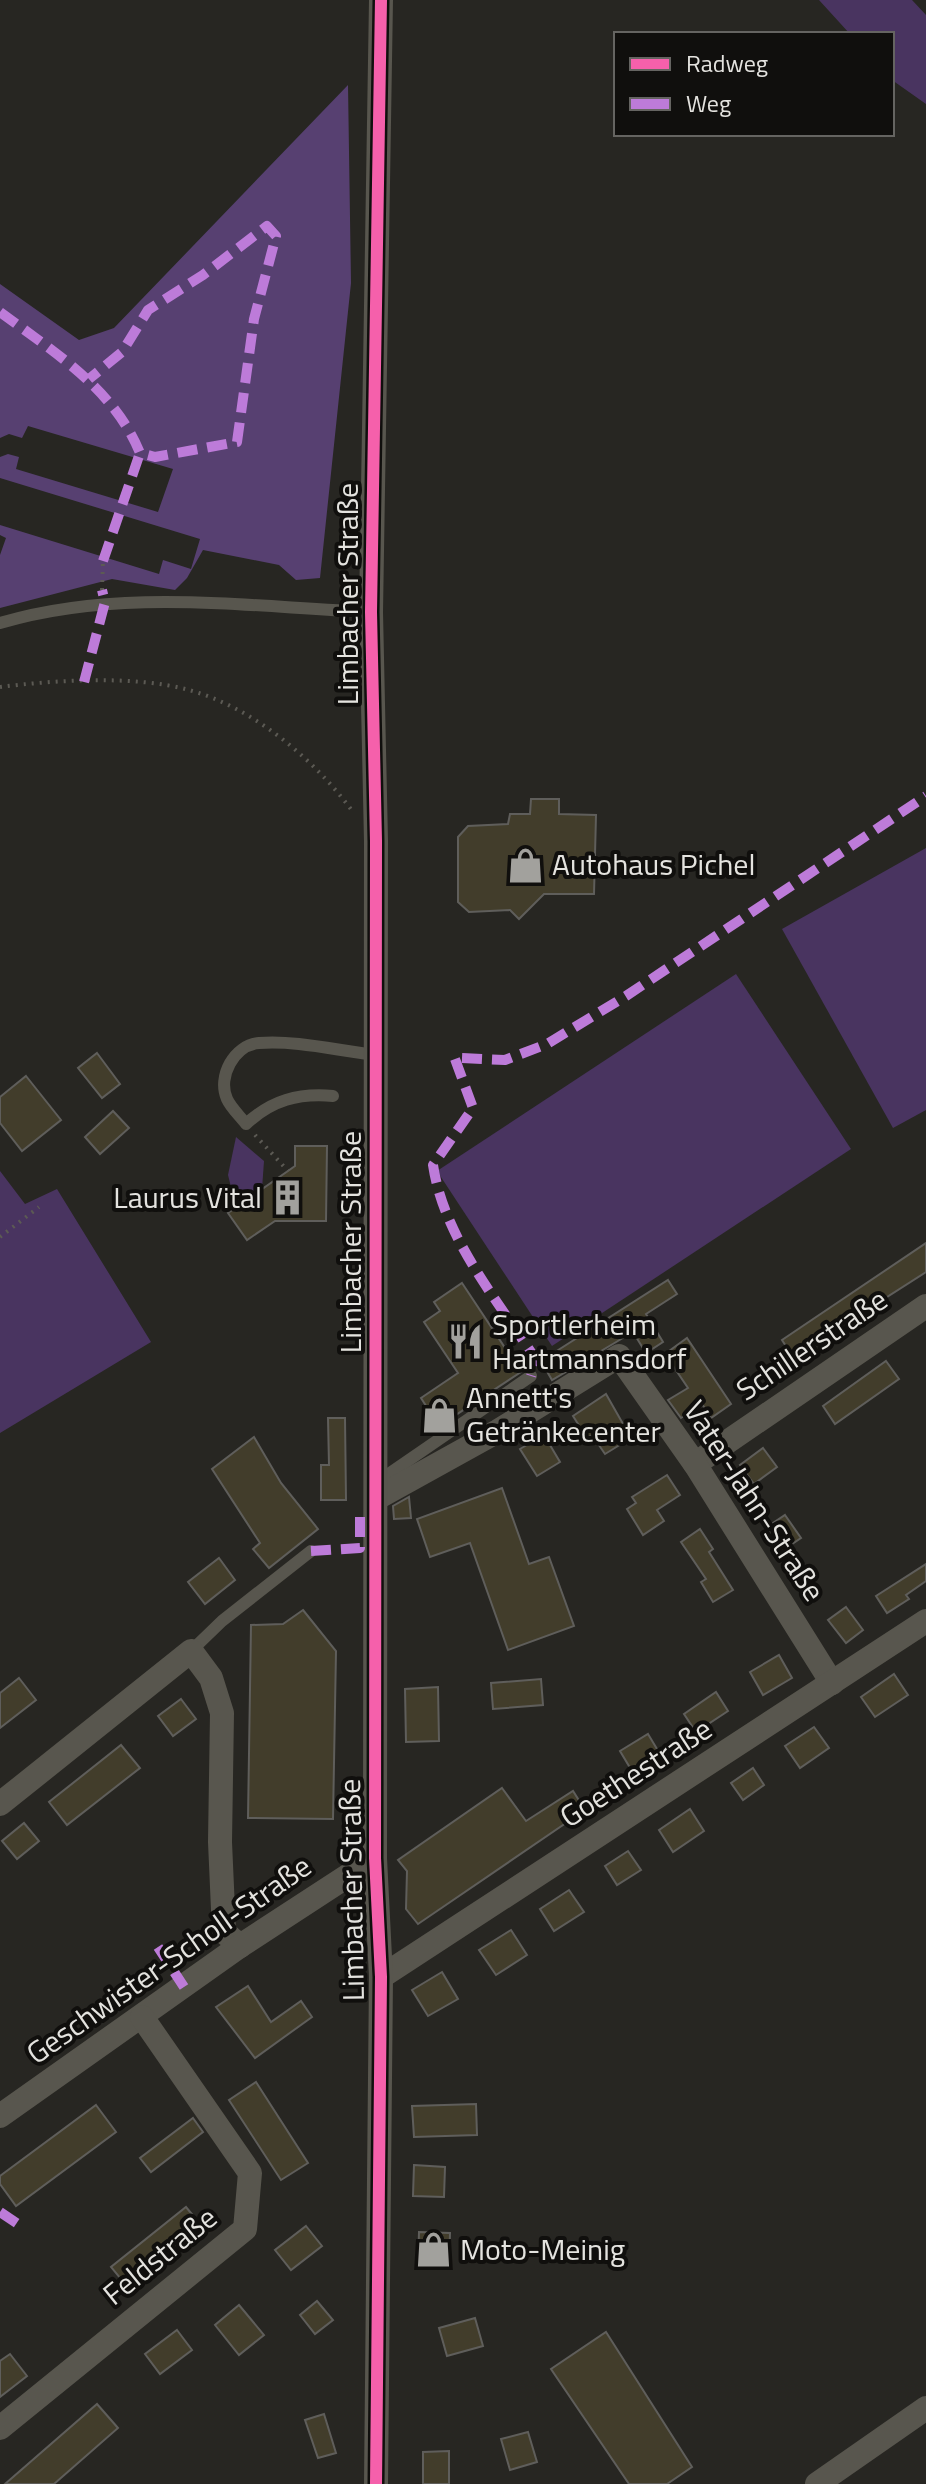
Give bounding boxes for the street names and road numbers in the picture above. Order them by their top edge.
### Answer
street label: Limbacher Straße [324,483,370,705]
street label: Limbacher Straße [327,1131,373,1353]
street label: Schillerstraße [727,1277,896,1412]
street label: Vater-Jahn-Straße [673,1391,837,1610]
street label: Goethestraße [550,1706,721,1839]
street label: Limbacher Straße [326,1778,376,2002]
street label: Geschwister-Scholl-Straße [16,1843,320,2075]
street label: Feldstraße [92,2195,226,2316]

